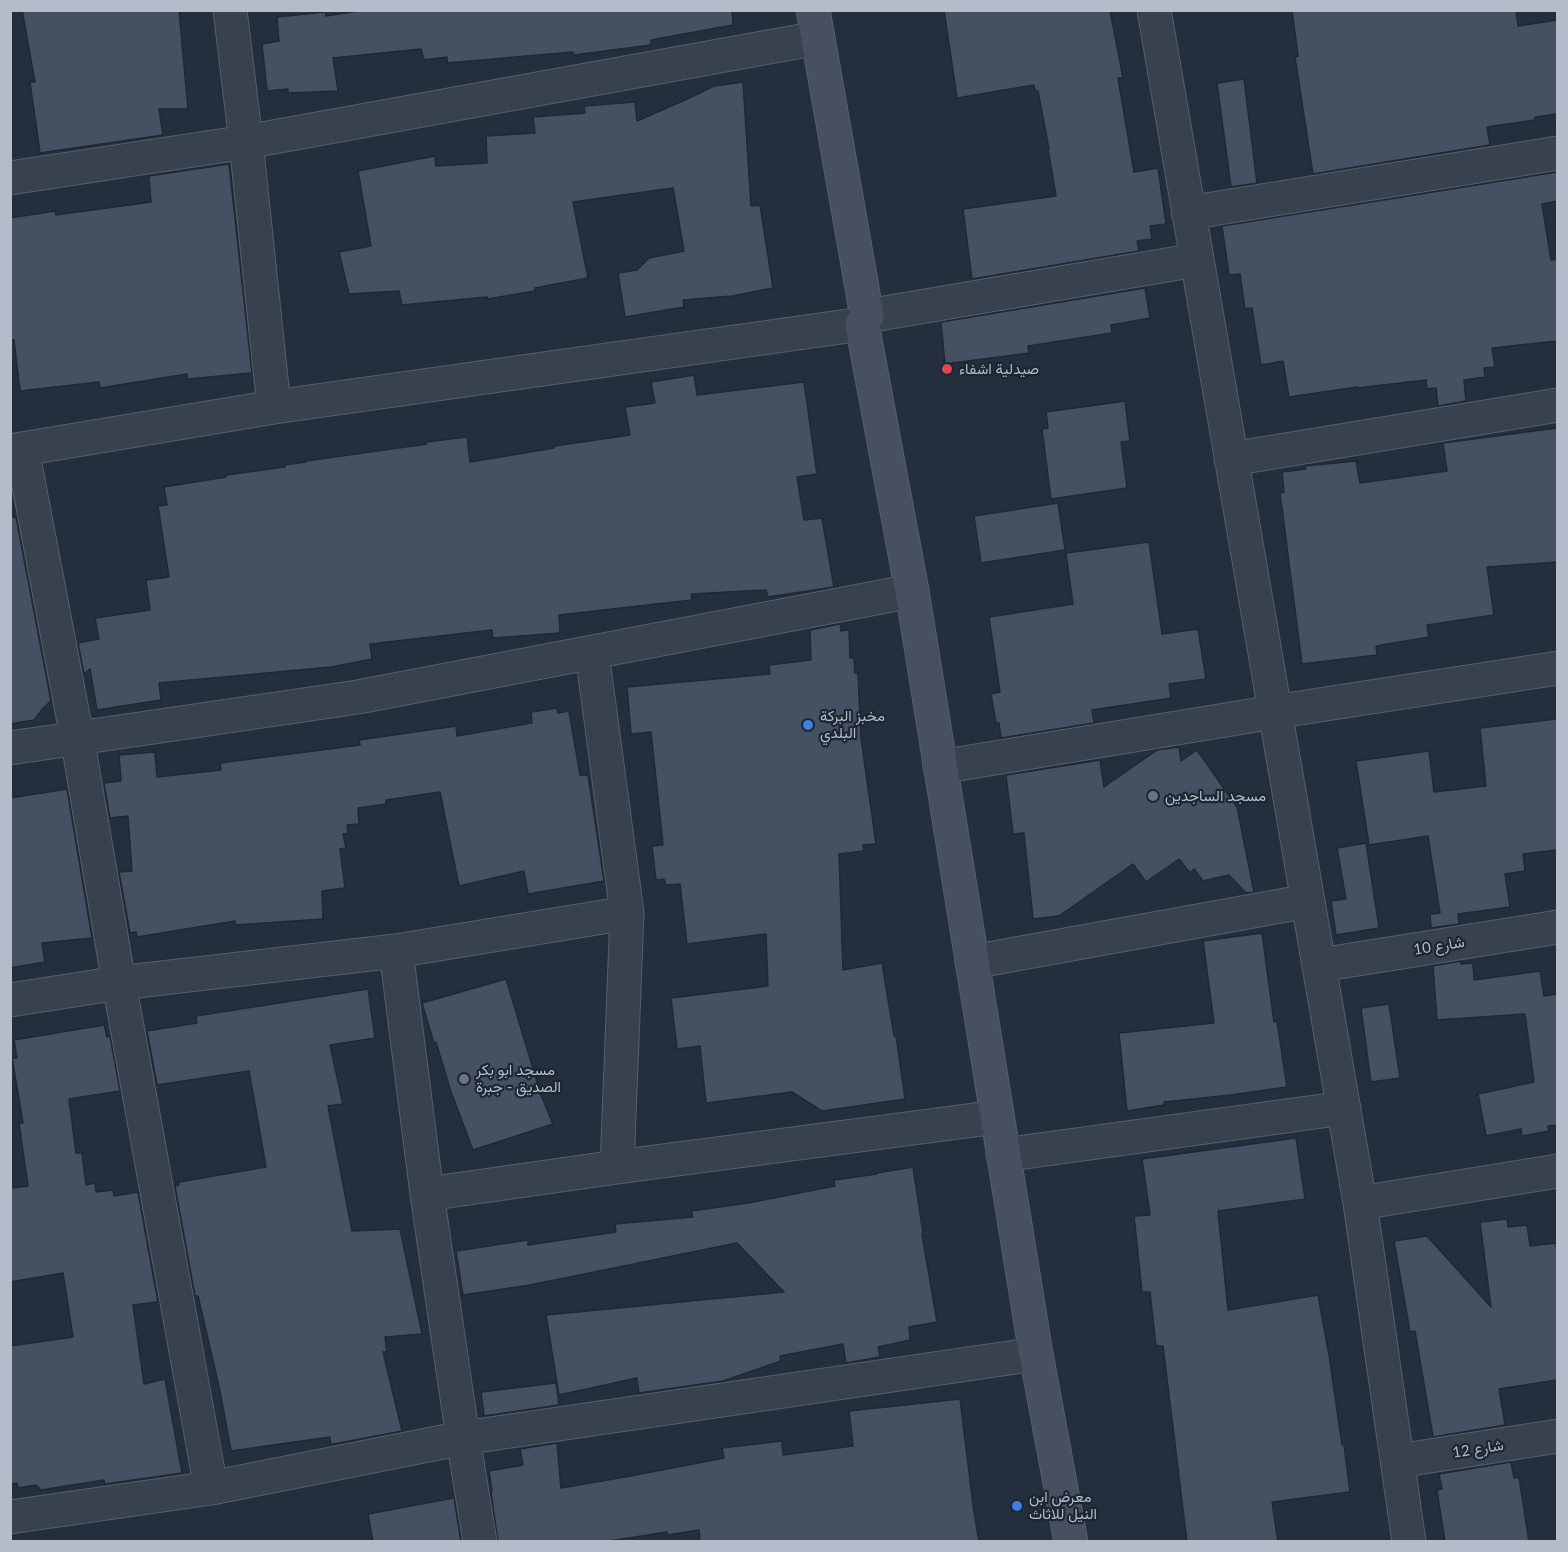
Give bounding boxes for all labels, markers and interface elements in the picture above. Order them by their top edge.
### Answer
place label: صيدلية اشفاء [959,360,1039,378]
marker: صيدلية اشفاء [940,362,954,376]
place label: مخبز البركة البلدي [820,707,885,742]
marker: مخبز البركة البلدي [801,718,815,732]
place label: مسجد الساجدين [1165,787,1266,805]
marker: مسجد الساجدين [1146,789,1160,803]
street label: شارع 10 [1412,933,1466,959]
place label: مسجد ابو بكر الصديق - جبرة [476,1061,561,1096]
marker: مسجد ابو بكر الصديق - جبرة [457,1072,471,1086]
street label: شارع 12 [1451,1436,1505,1462]
place label: معرض ابن النيل للاثاث [1029,1488,1097,1523]
marker: معرض ابن النيل للاثاث [1010,1499,1024,1513]

